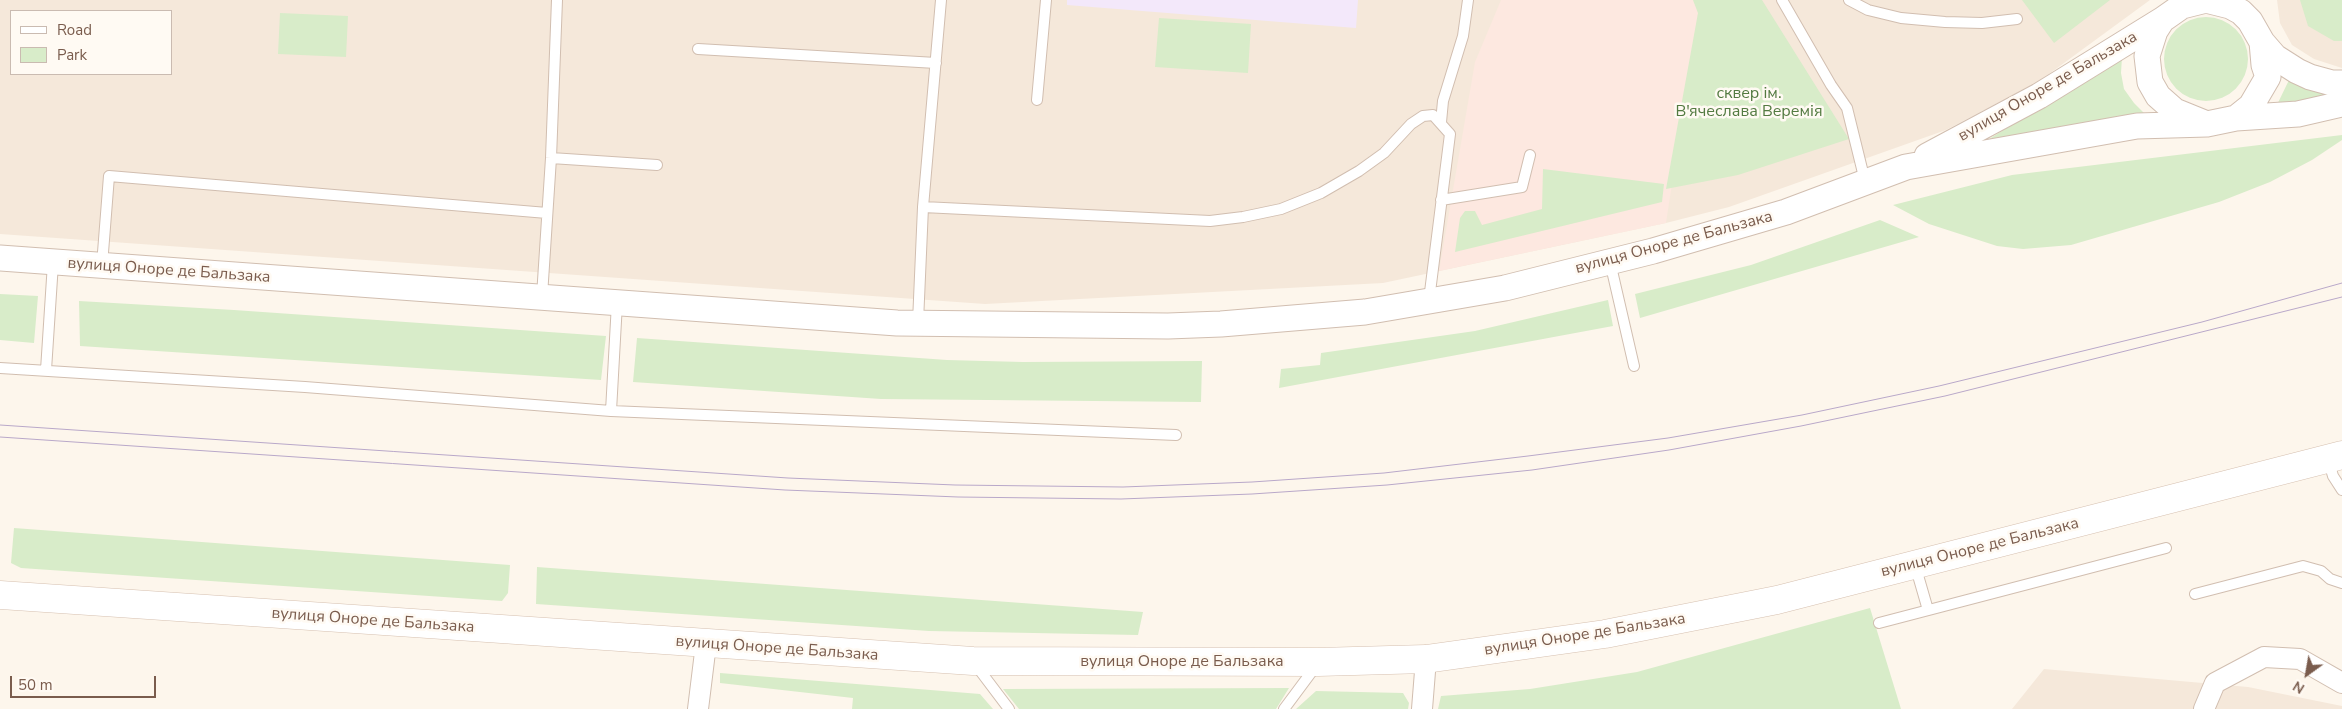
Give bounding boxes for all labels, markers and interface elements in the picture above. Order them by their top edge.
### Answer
legend [10,10,172,75]
text: Road [57,20,92,40]
street label: вулиця Оноре де Бальзака [1955,28,2141,146]
text: Park [57,45,87,65]
park label: сквер ім. В'ячеслава Веремія [1675,84,1823,122]
street label: вулиця Оноре де Бальзака [1573,207,1775,279]
street label: вулиця Оноре де Бальзака [67,254,271,288]
street label: вулиця Оноре де Бальзака [1879,514,2081,582]
street label: вулиця Оноре де Бальзака [271,604,475,638]
street label: вулиця Оноре де Бальзака [1483,610,1687,660]
street label: вулиця Оноре де Бальзака [675,632,879,666]
north arrow [2282,649,2332,699]
street label: вулиця Оноре де Бальзака [1080,652,1284,672]
scale bar [12,666,159,698]
text: 50 m [18,675,53,695]
text: N [2289,676,2308,698]

